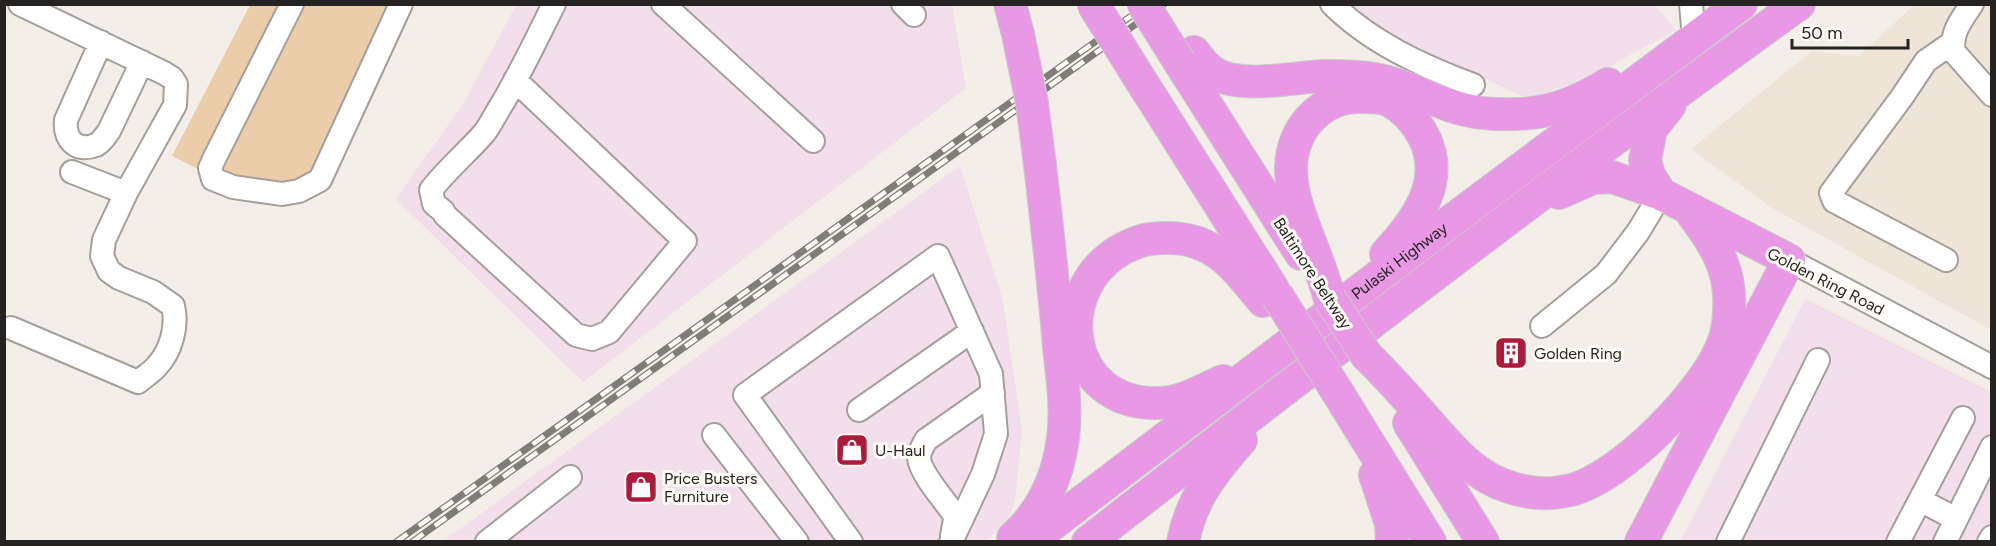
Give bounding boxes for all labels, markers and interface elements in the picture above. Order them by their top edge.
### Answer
scale bar [1792,12,1908,50]
text: 50 m [1801,22,1843,44]
street label: Baltimore Beltway [1269,214,1356,333]
street label: Pulaski Highway [1348,218,1452,303]
street label: Golden Ring Road [1764,244,1887,319]
building icon: Golden Ring [1493,335,1529,371]
place label: Golden Ring [1534,344,1622,363]
shop icon: U-Haul [834,432,870,468]
place label: U-Haul [875,441,926,460]
shop icon: Price Busters Furniture [623,469,659,505]
place label: Price Busters Furniture [664,469,757,506]

